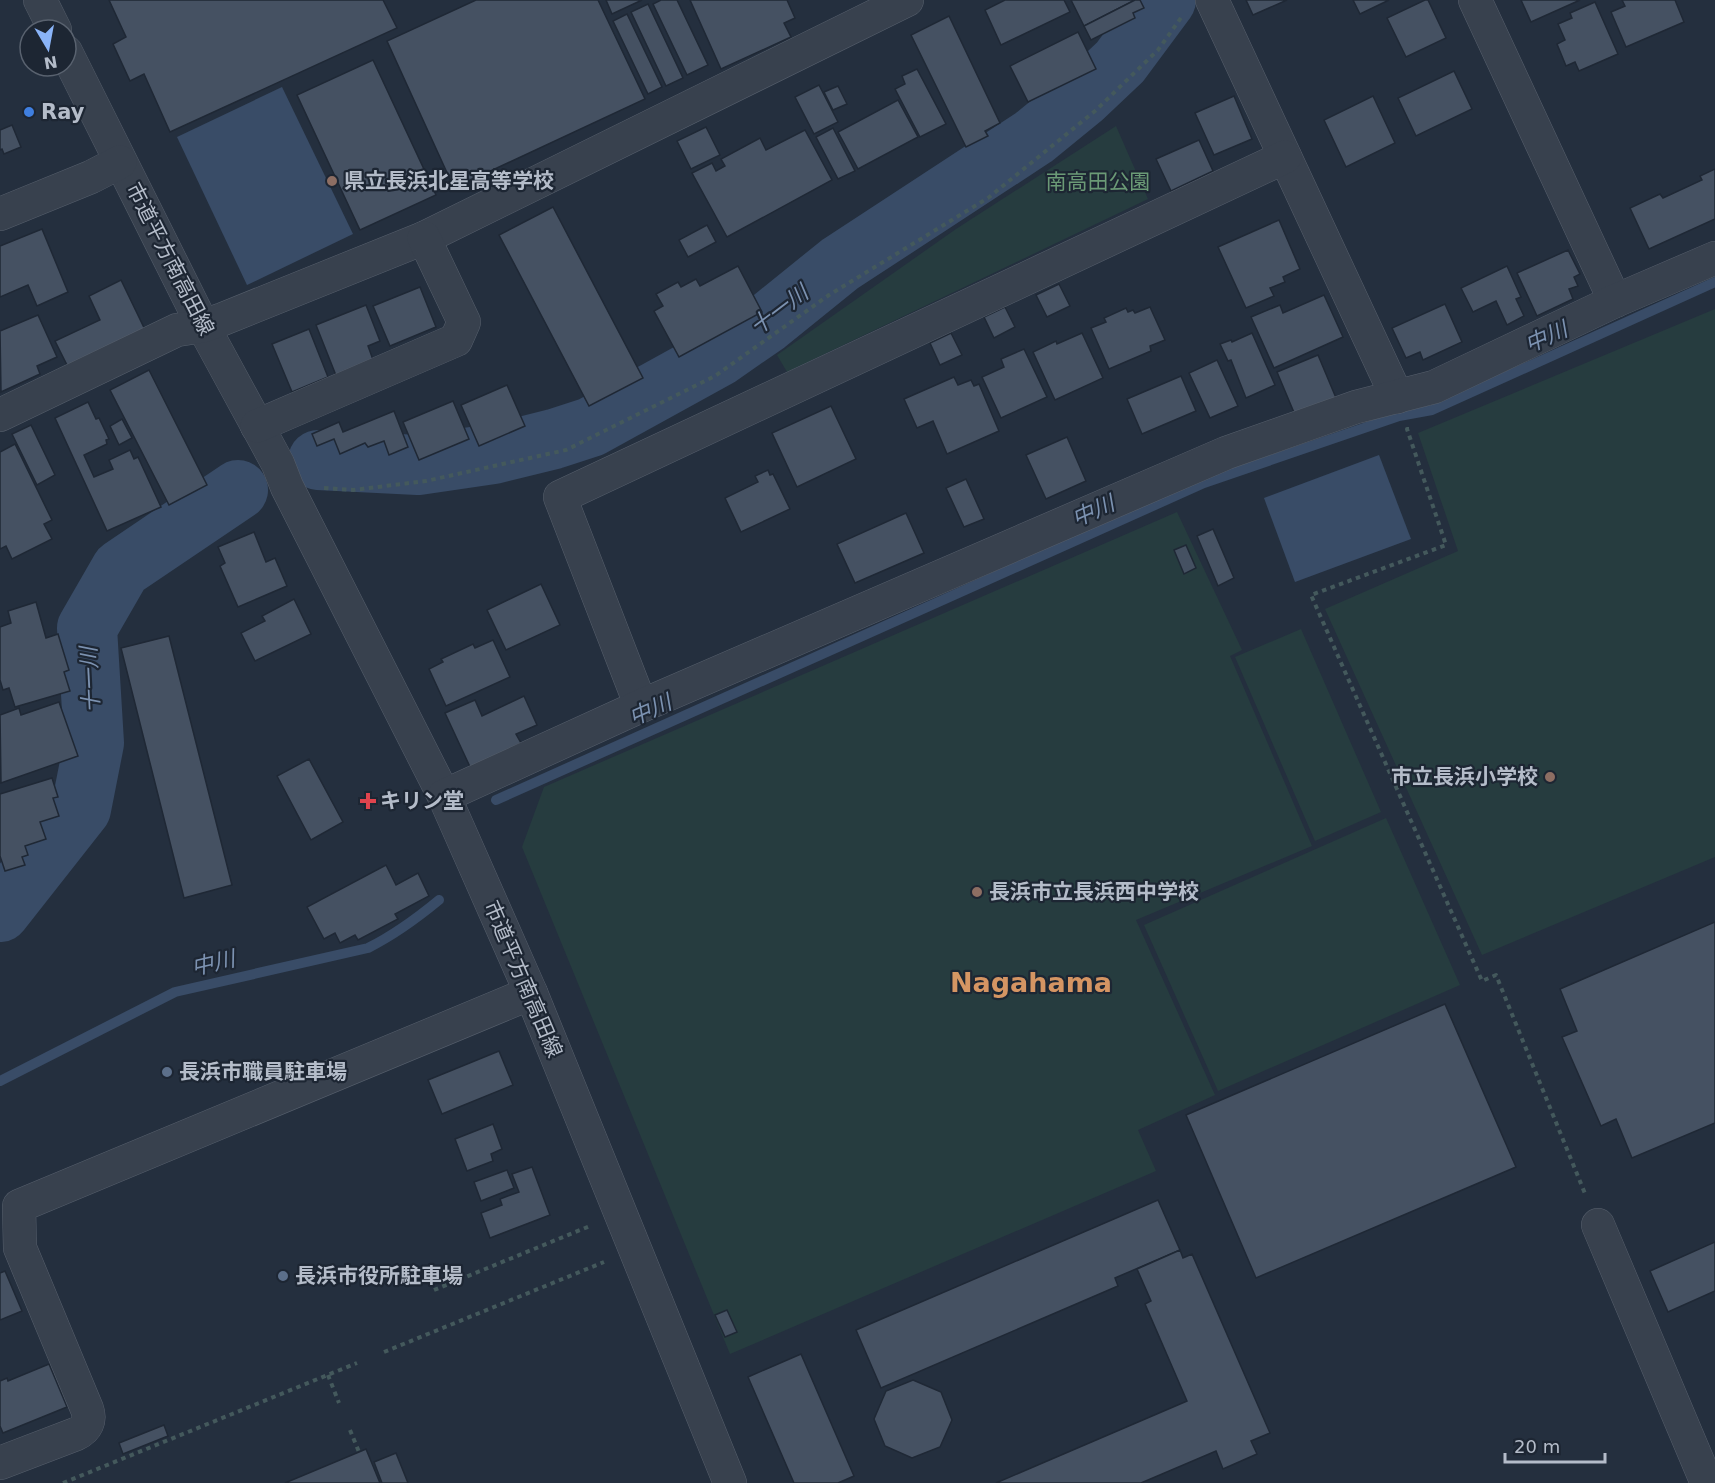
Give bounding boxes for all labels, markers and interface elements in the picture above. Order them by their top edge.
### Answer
north arrow [18,18,78,78]
text: N [42,52,59,73]
place label: Ray [41,100,85,124]
marker: Ray [22,105,36,119]
place label: 県立長浜北星高等学校 [344,169,554,193]
park label: 南高田公園 [1046,170,1151,194]
marker: 県立長浜北星高等学校 [325,174,339,188]
street label: 市道平方南高田線 [121,179,219,339]
water label: 十一川 [745,279,814,340]
water label: 中川 [1521,316,1573,357]
water label: 中川 [1068,490,1120,531]
water label: 十一川 [76,644,104,714]
water label: 中川 [625,689,677,730]
place label: 市立長浜小学校 [1391,765,1538,789]
marker: 市立長浜小学校 [1543,770,1557,784]
place label: キリン堂 [380,789,464,813]
marker: キリン堂 [361,794,375,808]
place label: 長浜市立長浜西中学校 [989,880,1199,904]
marker: 長浜市立長浜西中学校 [970,885,984,899]
street label: 市道平方南高田線 [479,897,567,1061]
water label: 中川 [189,945,239,980]
district label: Nagahama [950,967,1112,998]
place label: 長浜市職員駐車場 [179,1060,347,1084]
marker: 長浜市職員駐車場 [160,1065,174,1079]
place label: 長浜市役所駐車場 [295,1264,463,1288]
marker: 長浜市役所駐車場 [276,1269,290,1283]
scale bar [1505,1426,1606,1464]
text: 20 m [1514,1436,1560,1457]

